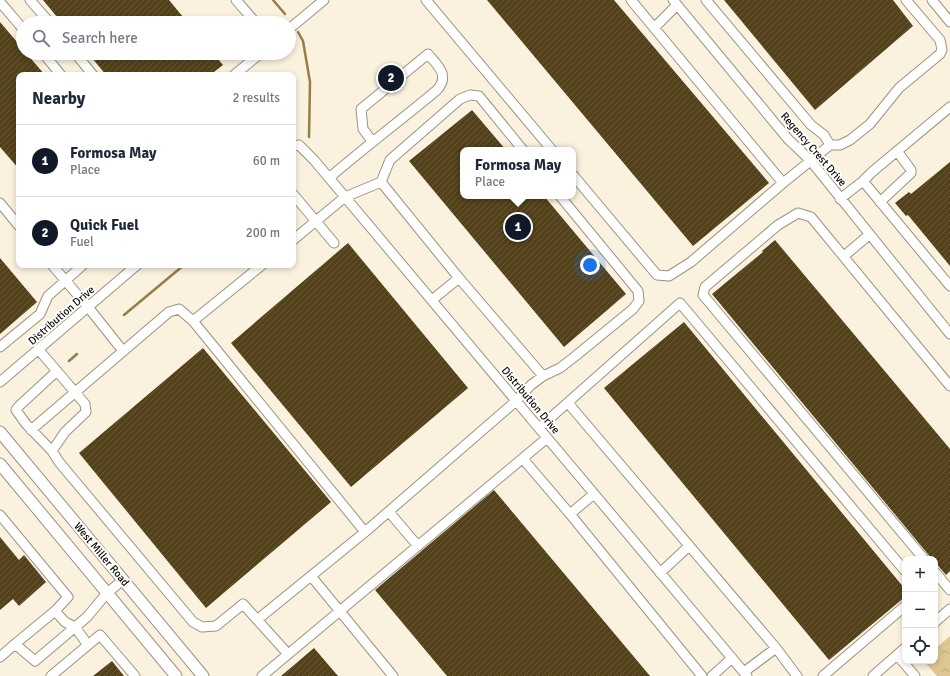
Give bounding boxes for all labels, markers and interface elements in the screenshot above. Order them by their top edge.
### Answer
search box [16,16,296,60]
icon: search [30,27,52,49]
text: Search here [62,29,138,47]
pin: 2 [378,63,404,93]
text: Nearby [32,88,85,109]
text: 2 results [232,90,280,106]
street label: Regency Crest Drive [778,110,849,189]
text: Formosa May [70,144,156,162]
popup [460,147,576,199]
text: 1 [41,153,49,169]
text: 60 m [253,153,280,169]
text: Formosa May [475,156,561,174]
text: Place [70,162,100,178]
text: Place [475,174,505,190]
pin: 1 [505,212,531,242]
text: Quick Fuel [70,216,139,234]
text: 2 [41,225,49,241]
text: 200 m [246,225,280,241]
text: Fuel [70,234,94,250]
your location [580,255,600,275]
street label: Distribution Drive [26,283,97,348]
street label: Distribution Drive [499,364,562,436]
street label: West Miller Road [71,520,132,589]
map controls [902,556,938,664]
button: + [902,556,938,592]
button: − [902,592,938,628]
button: locate [902,628,938,664]

